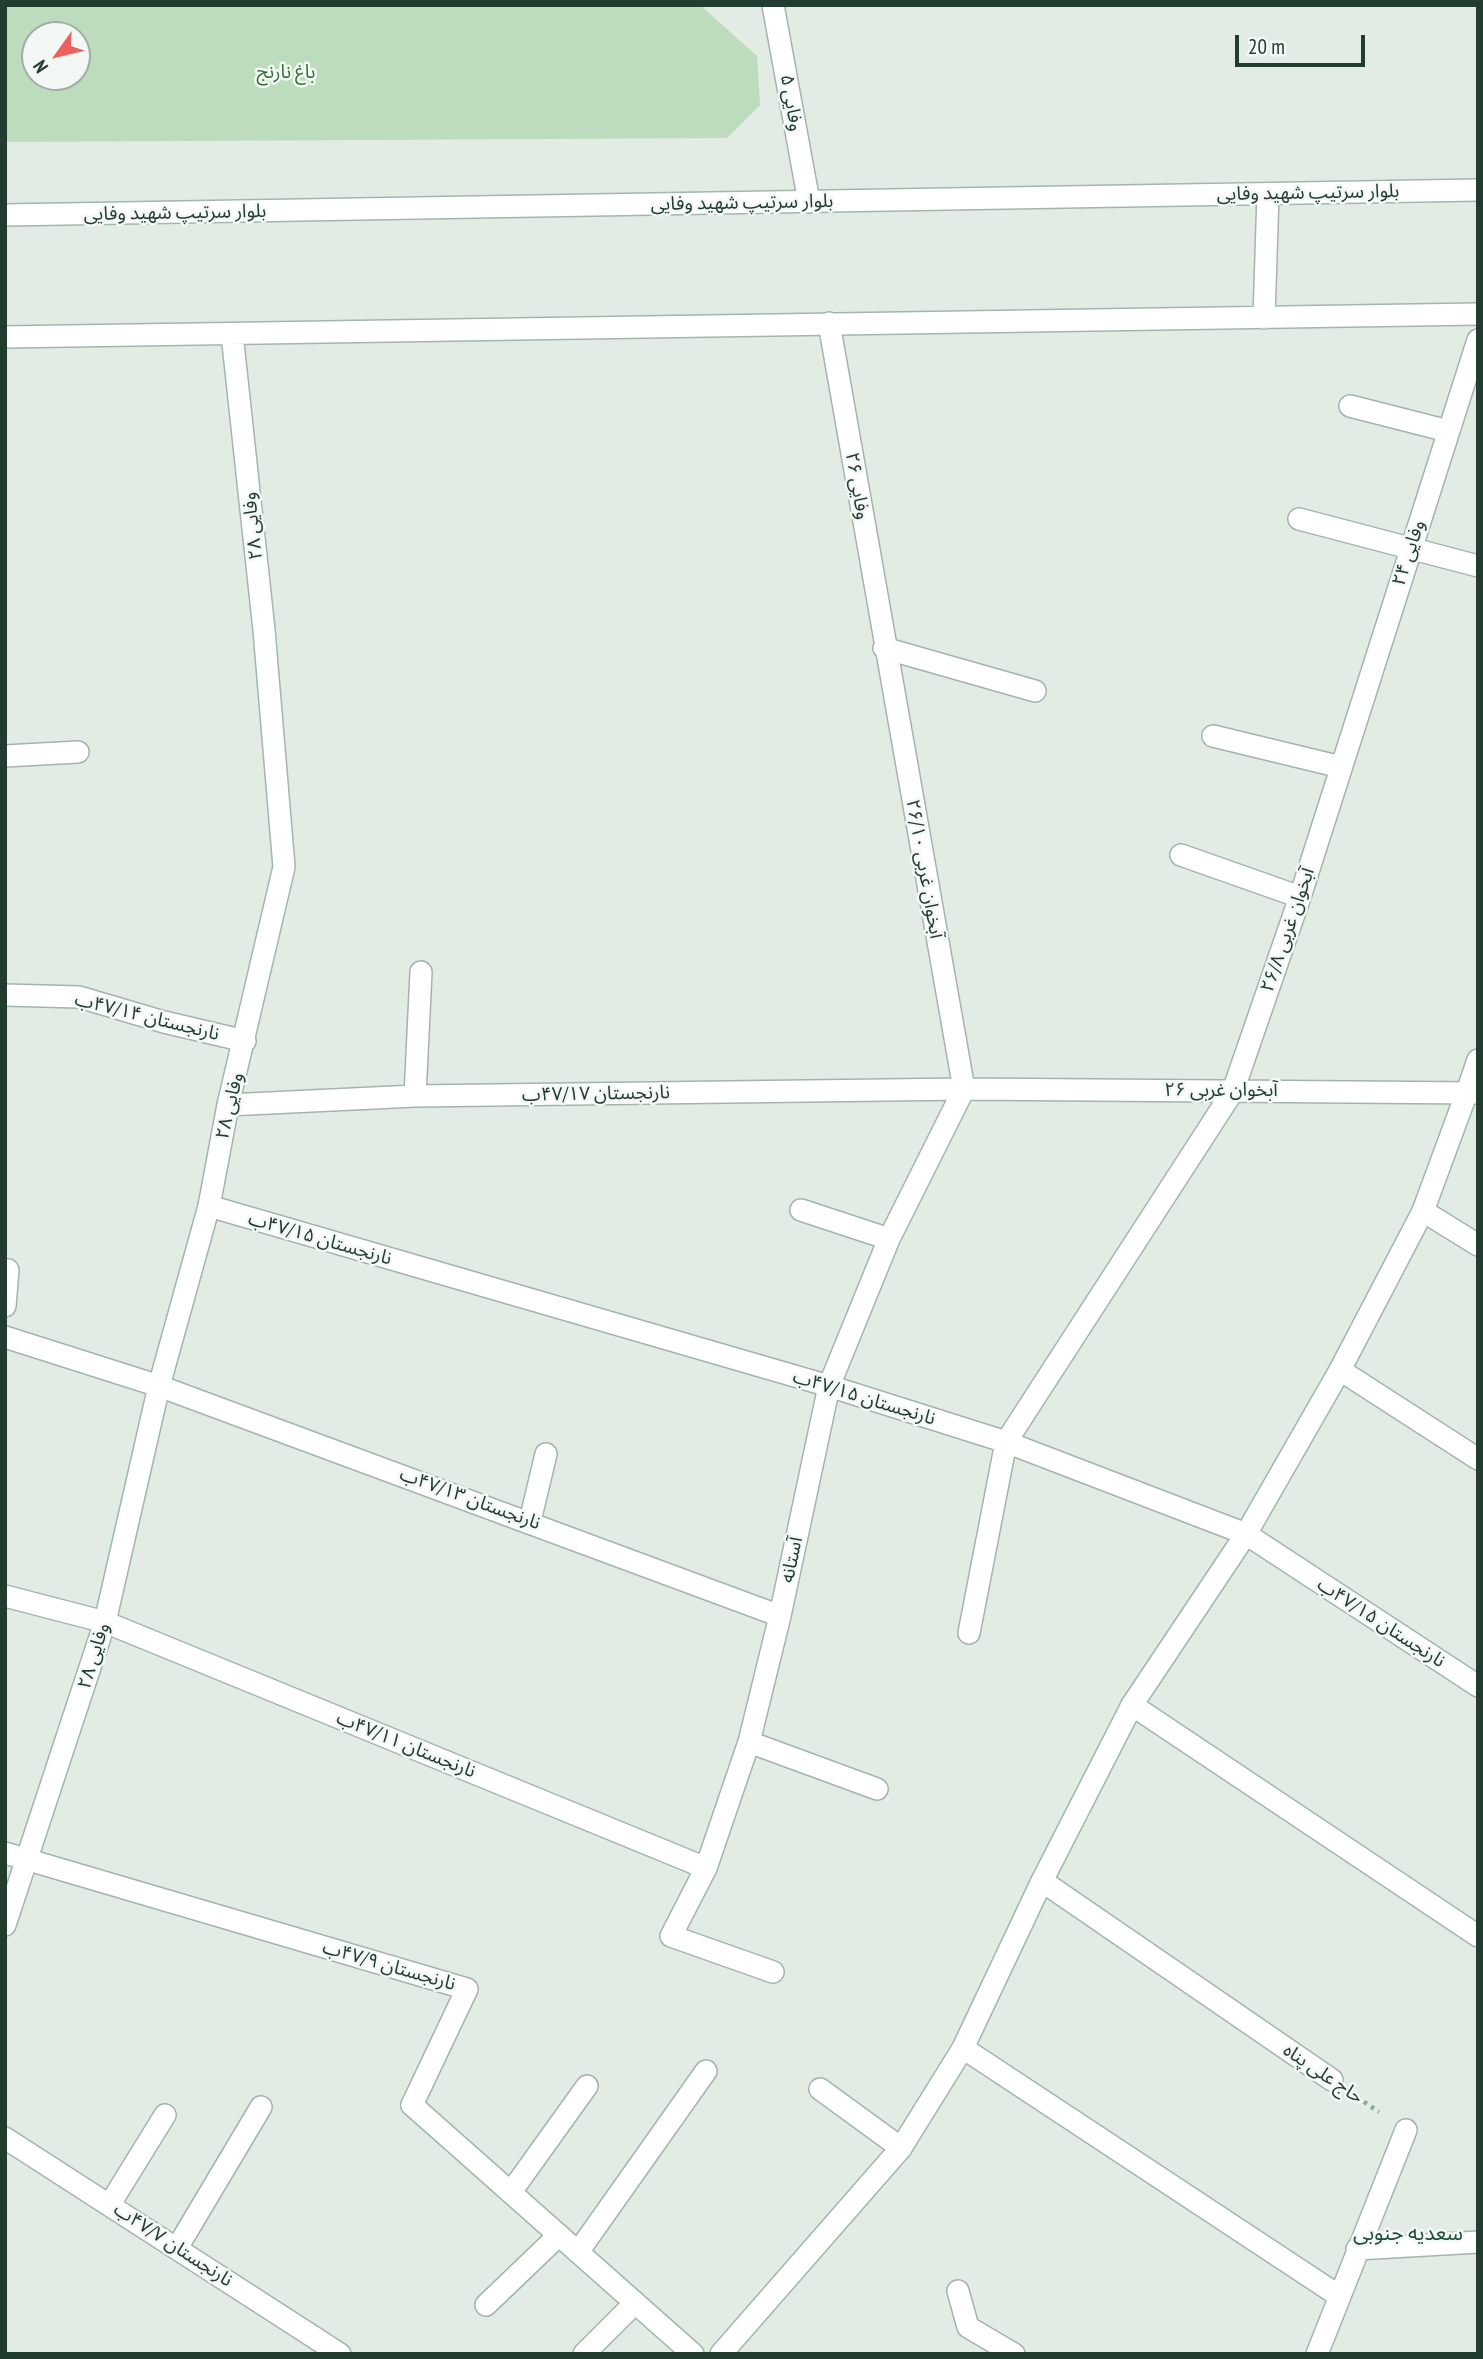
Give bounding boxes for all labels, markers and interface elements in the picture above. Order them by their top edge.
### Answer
north arrow [21,21,91,91]
scale bar [1238,21,1368,65]
text: 20 m [1248,33,1285,60]
text: N [27,56,53,78]
park label: باغ نارنج [257,62,315,84]
street label: وفایی ۵ [775,73,807,133]
street label: بلوار سرتیپ شهید وفایی [1216,180,1400,206]
street label: بلوار سرتیپ شهید وفایی [650,190,834,216]
street label: بلوار سرتیپ شهید وفایی [83,200,267,226]
street label: وفایی ۲۶ [840,451,874,521]
street label: وفایی ۲۸ [238,491,268,561]
street label: وفایی ۲۴ [1388,517,1430,589]
street label: آبخوان غربی ۲۶/۱۰ [901,798,947,940]
street label: آبخوان غربی ۲۶/۸ [1256,865,1320,995]
street label: نارنجستان ۴۷/۱۴ب [72,988,222,1046]
street label: وفایی ۲۸ [211,1070,249,1142]
street label: آبخوان غربی ۲۶ [1164,1080,1278,1102]
street label: نارنجستان ۴۷/۱۷ب [522,1081,670,1107]
street label: نارنجستان ۴۷/۱۵ب [246,1208,394,1270]
street label: نارنجستان ۴۷/۱۵ب [790,1365,938,1431]
street label: نارنجستان ۴۷/۱۳ب [397,1463,543,1535]
street label: آستانه [776,1535,808,1585]
street label: نارنجستان ۴۷/۱۵ب [1313,1573,1449,1673]
street label: وفایی ۲۸ [73,1620,115,1692]
street label: نارنجستان ۴۷/۱۱ب [333,1707,479,1783]
street label: نارنجستان ۴۷/۹ب [320,1936,458,1996]
street label: حاج علی پناه [1279,2039,1367,2109]
street label: نارنجستان ۴۷/۷ب [109,2198,237,2292]
district label: سعدیه جنوبی [1353,2221,1463,2247]

